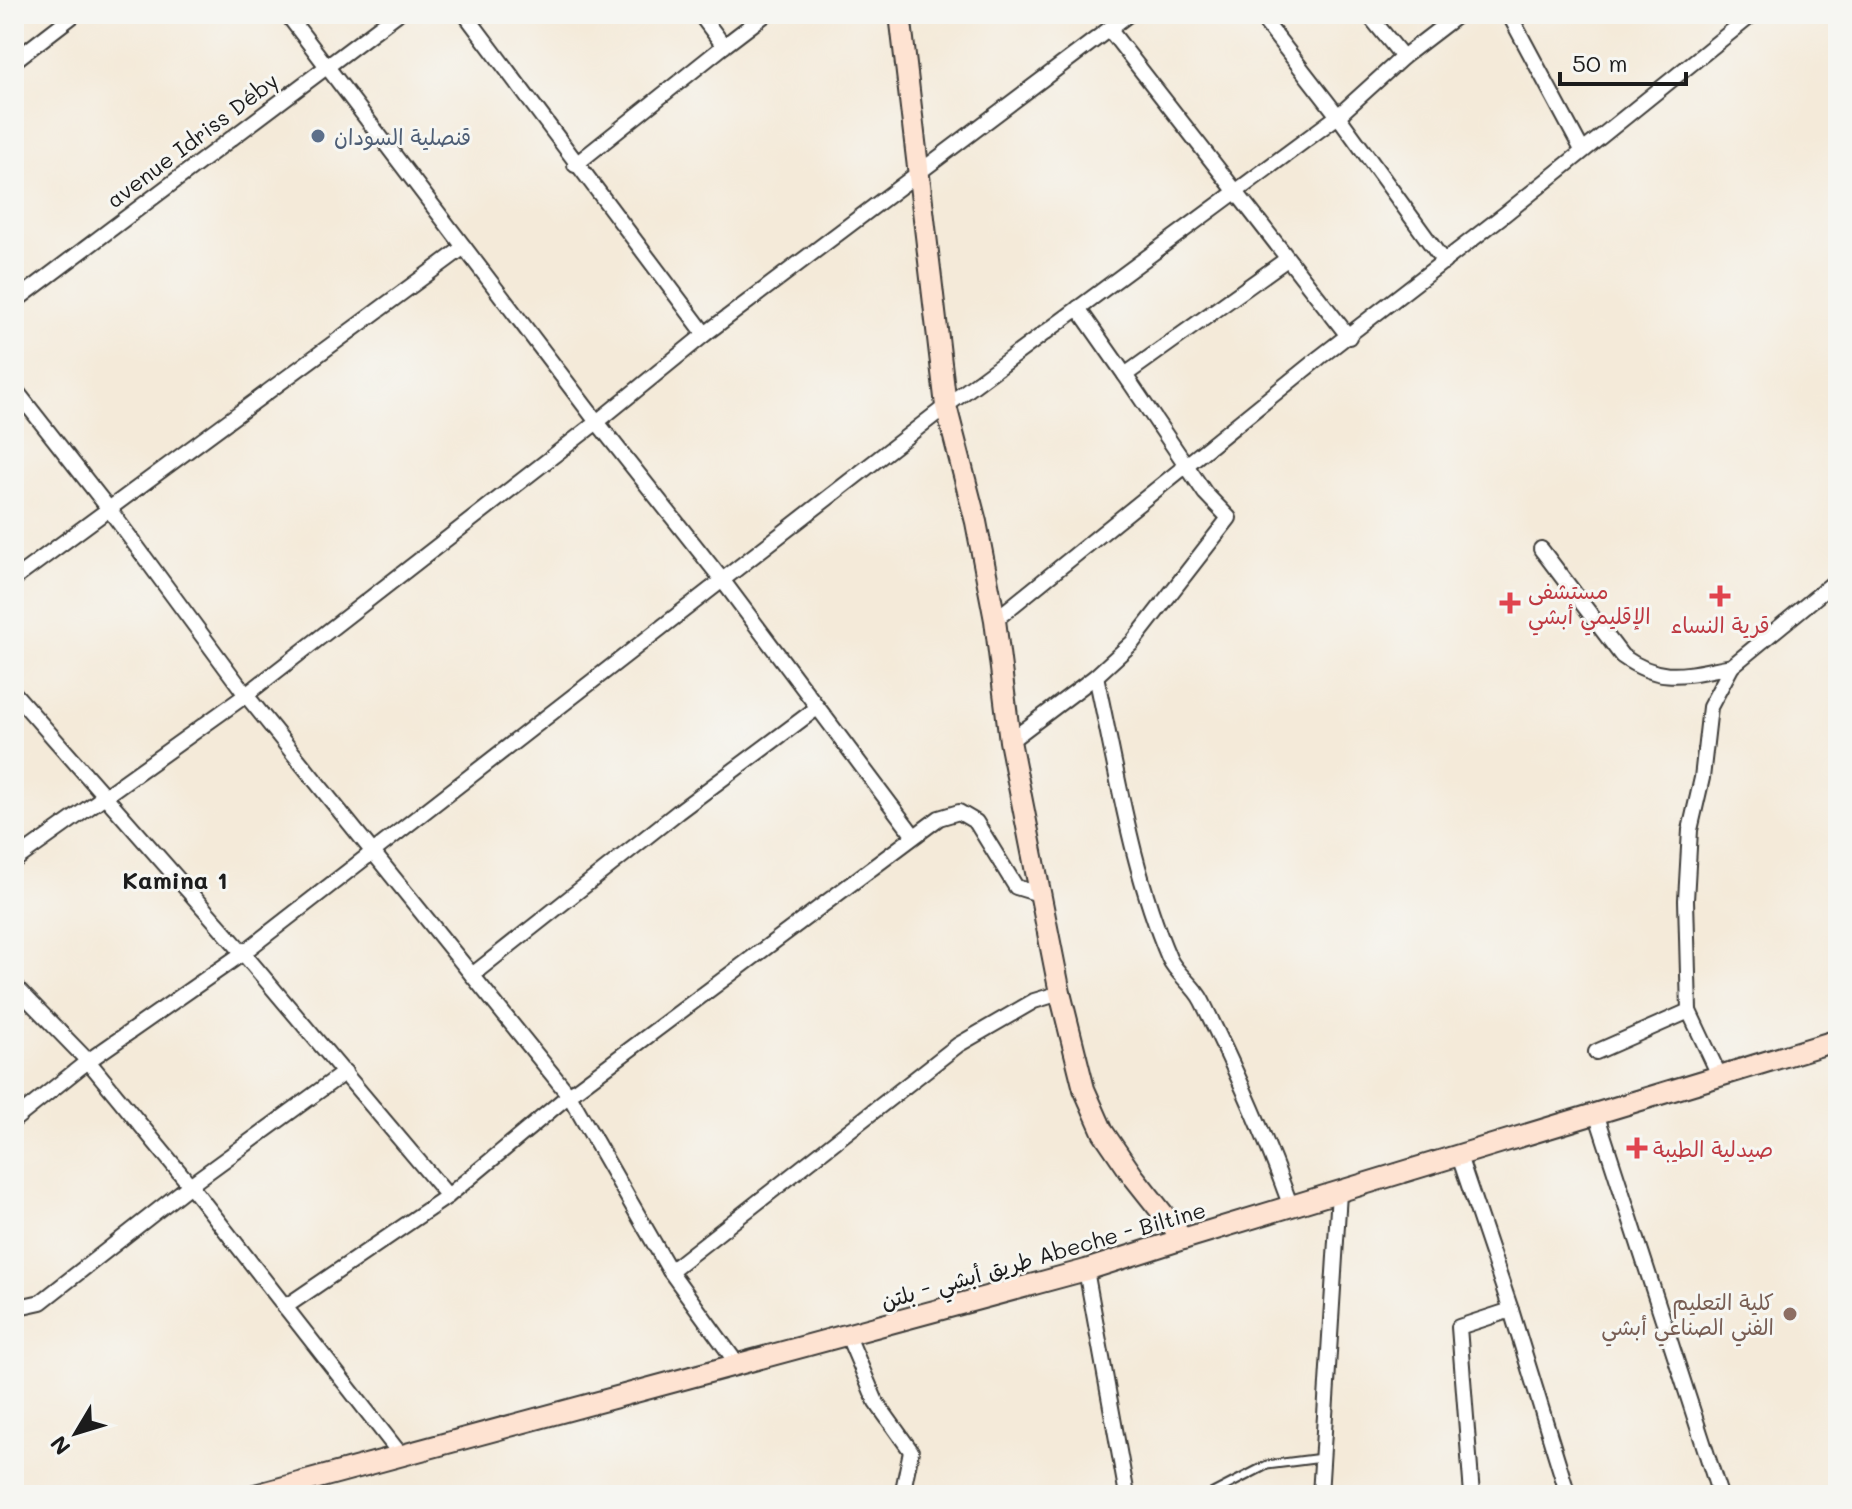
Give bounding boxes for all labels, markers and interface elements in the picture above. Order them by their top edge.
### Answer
scale bar [1560,36,1686,86]
text: 50 m [1572,47,1628,78]
street label: avenue Idriss Déby [100,66,284,214]
place label: قنصلية السودان [334,122,471,151]
marker: قنصلية السودان [309,127,327,145]
place label: مستشفى الإقليمي أبشي [1528,576,1651,636]
marker: قرية النساء [1709,585,1731,607]
marker: مستشفى الإقليمي أبشي [1499,592,1521,614]
place label: قرية النساء [1670,610,1770,639]
district label: Kamina 1 [122,864,228,895]
place label: صيدلية الطيبة [1653,1134,1773,1163]
marker: صيدلية الطيبة [1628,1139,1646,1157]
street label: طريق أبشي - بلتن Abeche - Biltine [877,1195,1211,1321]
place label: كلية التعليم الفني الصناعي أبشي [1601,1287,1774,1347]
marker: كلية التعليم الفني الصناعي أبشي [1781,1305,1799,1323]
north arrow [36,1393,116,1473]
text: N [43,1430,76,1461]

